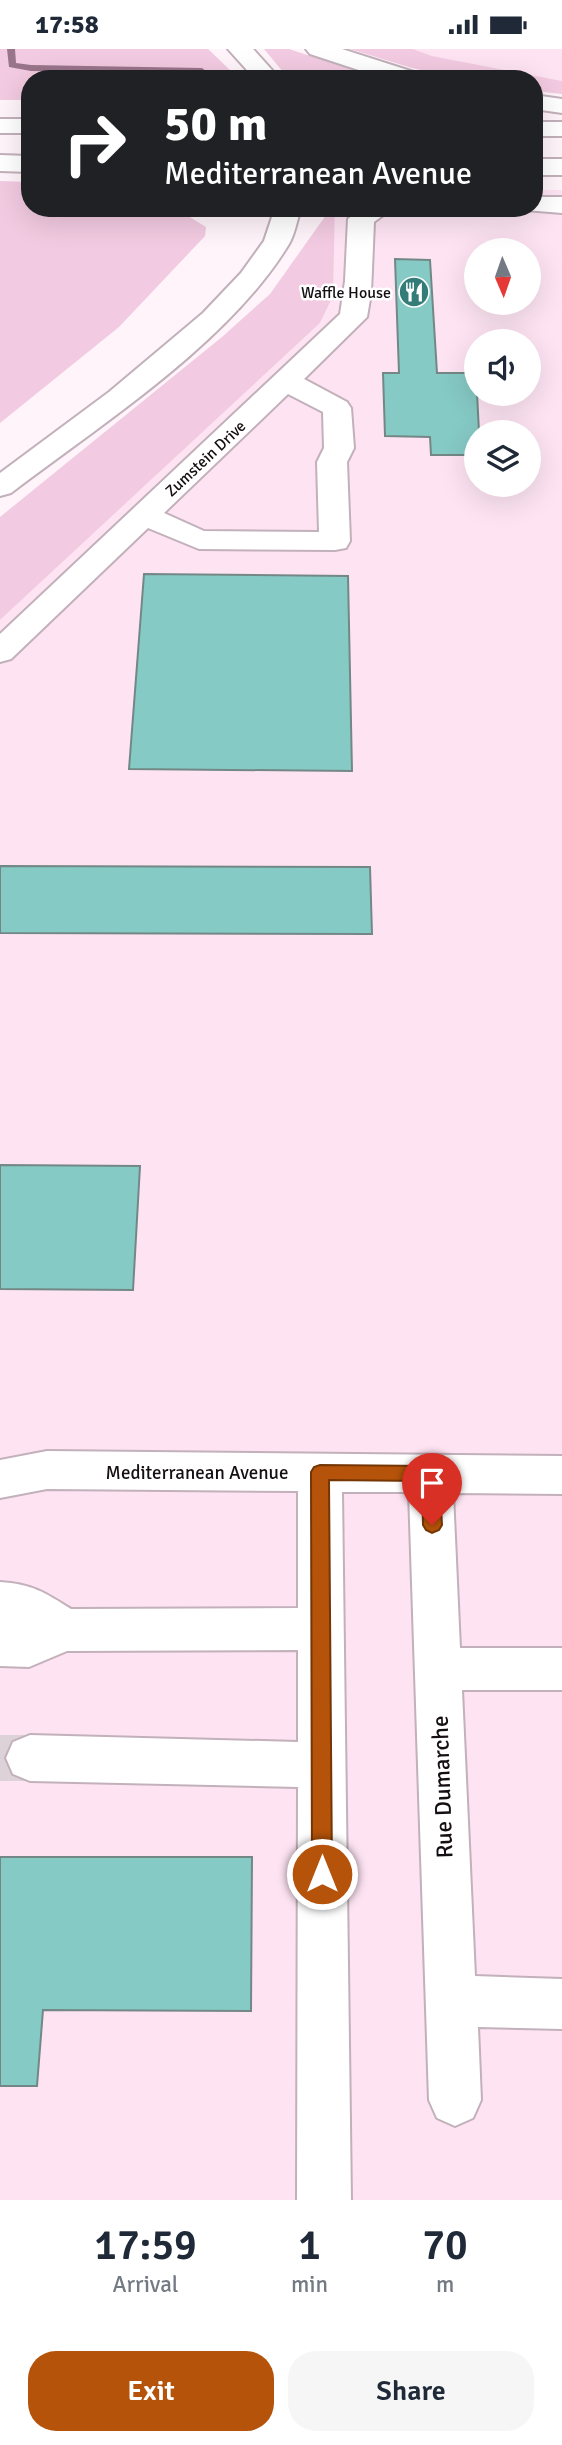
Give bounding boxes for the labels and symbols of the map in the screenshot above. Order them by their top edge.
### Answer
north arrow [464,238,541,315]
restaurant icon: Waffle House [397,275,431,309]
place label: Waffle House [301,283,391,303]
street label: Zumstein Drive [161,416,250,501]
pin [402,1453,462,1525]
street label: Mediterranean Avenue [106,1461,288,1485]
street label: Rue Dumarche [426,1715,459,1859]
position arrow [285,1837,359,1911]

